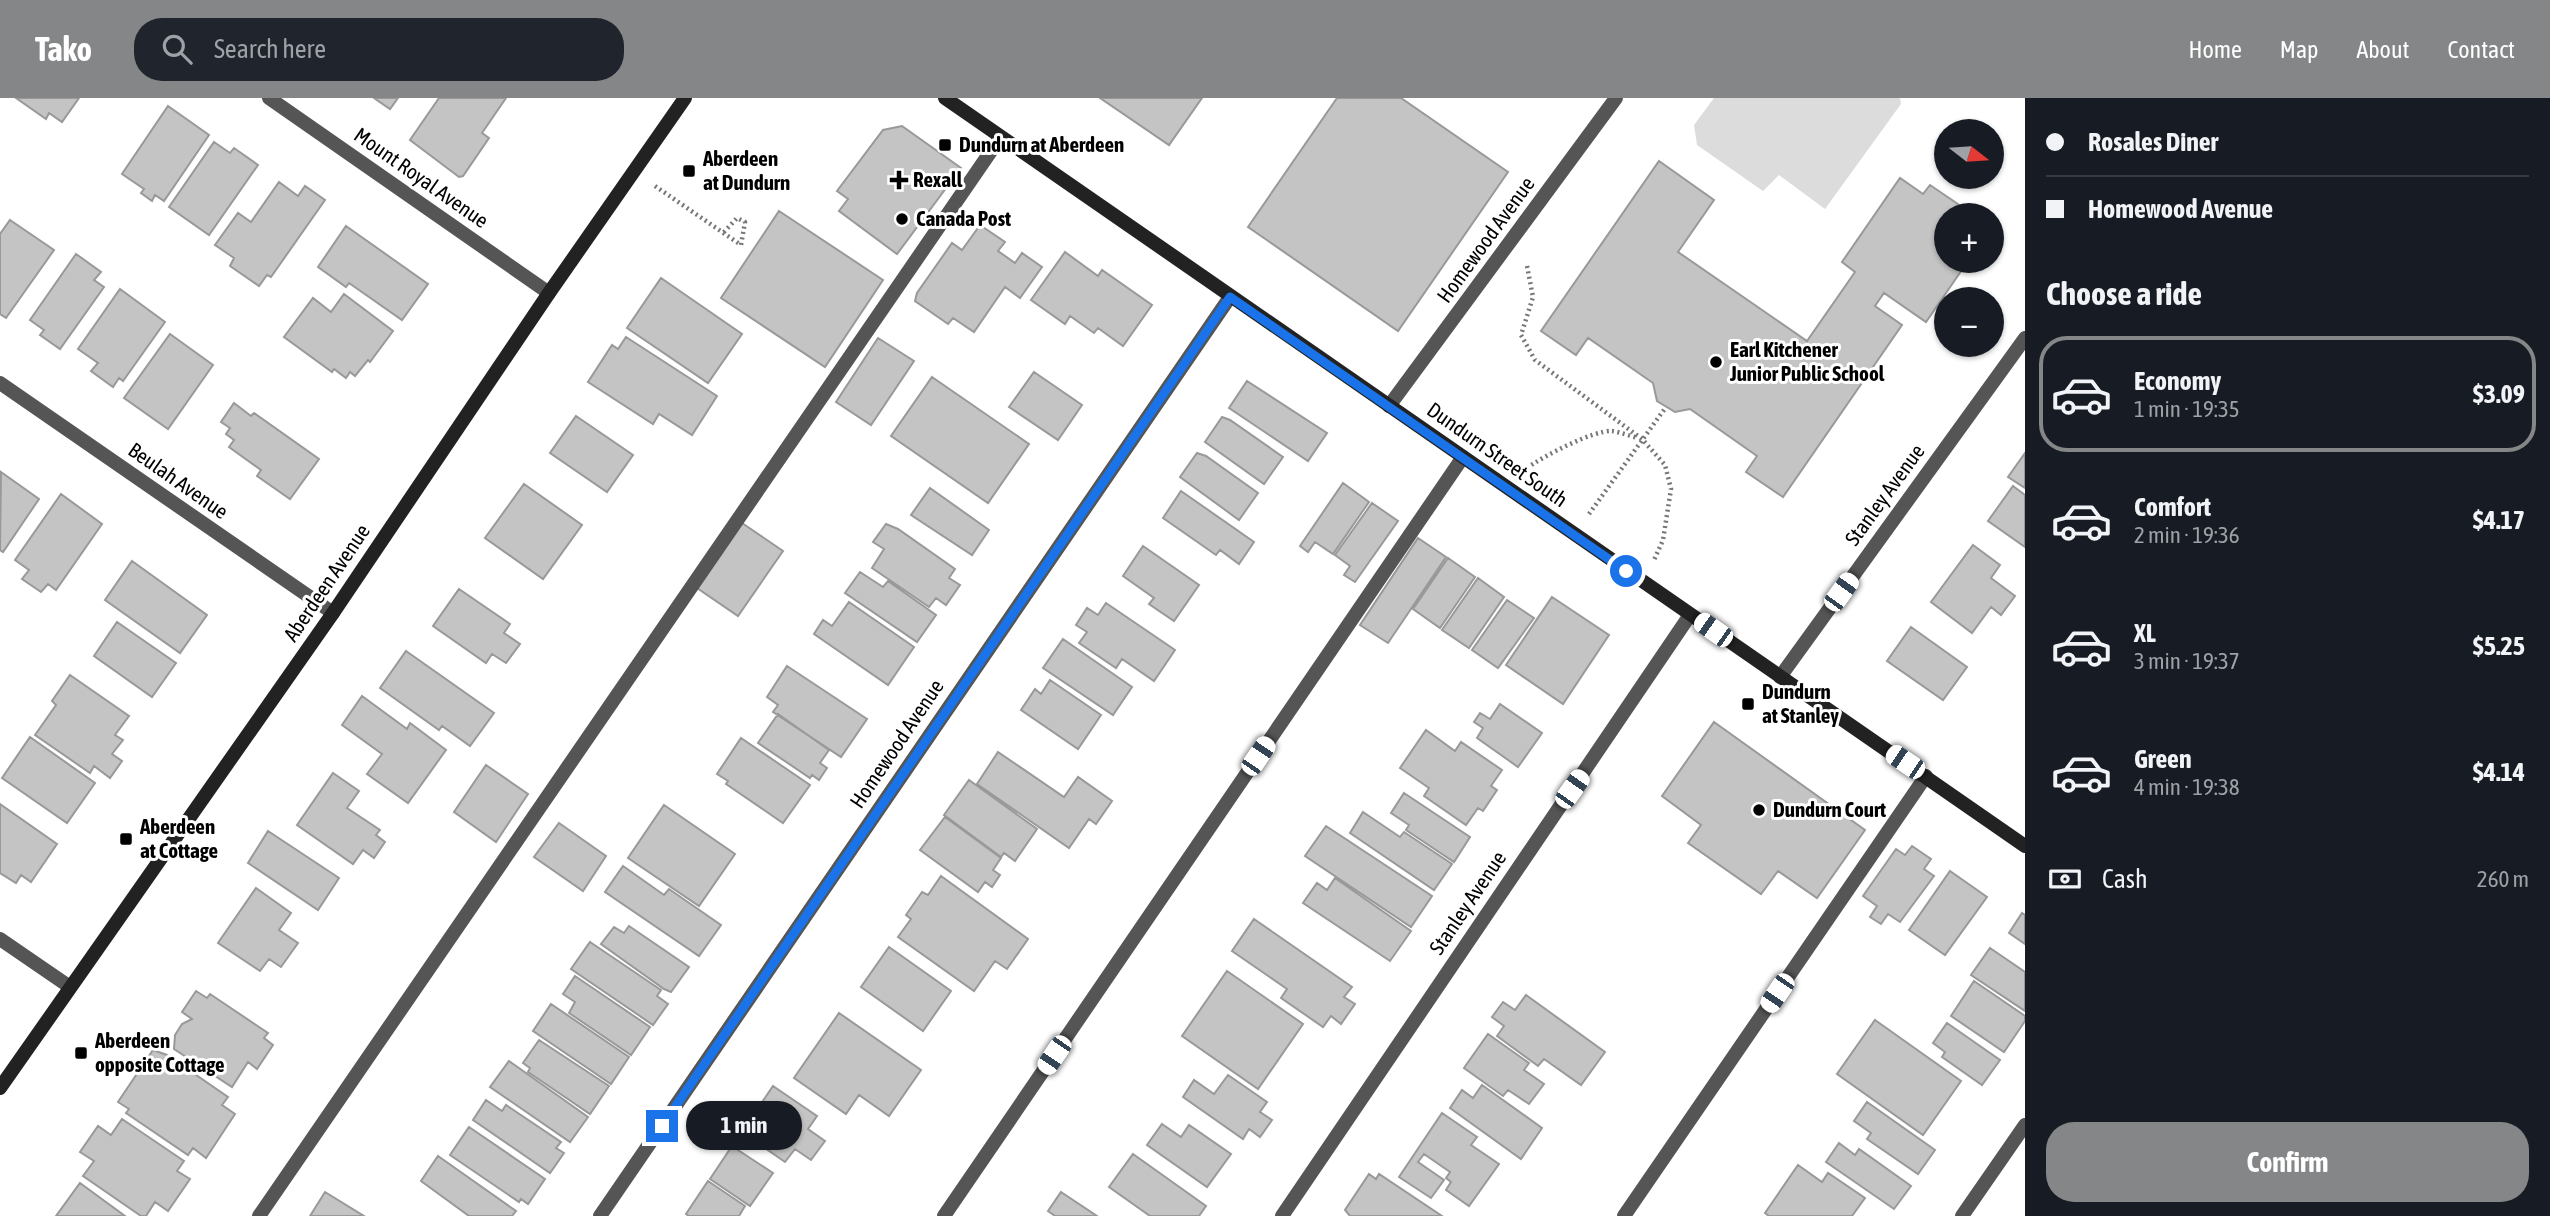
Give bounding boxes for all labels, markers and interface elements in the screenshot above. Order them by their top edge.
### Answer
search box [134,18,624,81]
text: Tako [35,30,92,68]
icon: search [158,30,196,68]
text: Search here [214,34,326,64]
text: Home [2188,36,2242,63]
text: Map [2280,36,2318,63]
text: About [2356,36,2409,63]
text: Contact [2447,36,2515,63]
north arrow [1934,119,2004,189]
map controls [1934,119,2004,357]
street label: Mount Royal Avenue [350,122,493,232]
text: Rosales Diner [2088,127,2218,157]
place label: Dundurn at Aberdeen [959,132,1124,156]
marker: Dundurn at Aberdeen [937,137,953,153]
place label: Aberdeen at Dundurn [702,146,790,194]
marker: Aberdeen at Dundurn [681,163,697,179]
place label: Rexall [913,167,963,191]
marker: Rexall [891,172,907,188]
street label: Homewood Avenue [1432,172,1539,307]
text: Homewood Avenue [2088,194,2273,224]
button: + [1934,203,2004,273]
place label: Canada Post [916,206,1011,230]
marker: Canada Post [894,211,910,227]
text: Choose a ride [2046,275,2202,312]
button: − [1934,287,2004,357]
place label: Earl Kitchener Junior Public School [1729,337,1885,385]
marker: Earl Kitchener Junior Public School [1708,354,1724,370]
icon: car [2050,363,2113,426]
text: Economy [2134,366,2221,396]
text: $3.09 [2473,379,2525,409]
text: 1 min · 19:35 [2134,396,2240,422]
street label: Dundurn Street South [1423,397,1572,511]
street label: Beulah Avenue [124,437,233,523]
street label: Stanley Avenue [1839,439,1929,550]
icon: car [2050,489,2113,552]
text: Comfort [2134,492,2211,522]
text: $4.17 [2473,505,2525,535]
street label: Aberdeen Avenue [278,519,374,646]
text: 2 min · 19:36 [2134,522,2240,548]
route start [1610,555,1642,587]
car [1821,569,1862,615]
car [1690,609,1737,651]
icon: car [2050,615,2113,678]
text: XL [2134,618,2156,648]
text: $5.25 [2473,631,2525,661]
text: 3 min · 19:37 [2134,648,2240,674]
street label: Homewood Avenue [844,675,948,812]
place label: Dundurn at Stanley [1762,679,1839,727]
marker: Dundurn at Stanley [1740,696,1756,712]
car [1238,733,1279,779]
icon: car [2050,741,2113,804]
car [1882,742,1929,782]
text: Green [2134,744,2192,774]
text: $4.14 [2473,757,2525,787]
car [1552,766,1593,812]
text: 4 min · 19:38 [2134,774,2240,800]
place label: Dundurn Court [1773,797,1886,821]
marker: Dundurn Court [1751,802,1767,818]
place label: Aberdeen at Cottage [139,814,218,862]
marker: Aberdeen at Cottage [118,831,134,847]
street label: Stanley Avenue [1424,846,1510,959]
icon: cash [2046,860,2084,898]
text: Cash [2102,864,2148,894]
text: 260 m [2477,866,2529,892]
car [1757,970,1798,1016]
place label: Aberdeen opposite Cottage [94,1028,224,1076]
car [1034,1032,1075,1078]
marker: Aberdeen opposite Cottage [73,1045,89,1061]
callout: 1 min [686,1102,802,1150]
route end [646,1110,678,1142]
text: 1 min [721,1112,767,1138]
button: Confirm [2046,1122,2529,1202]

